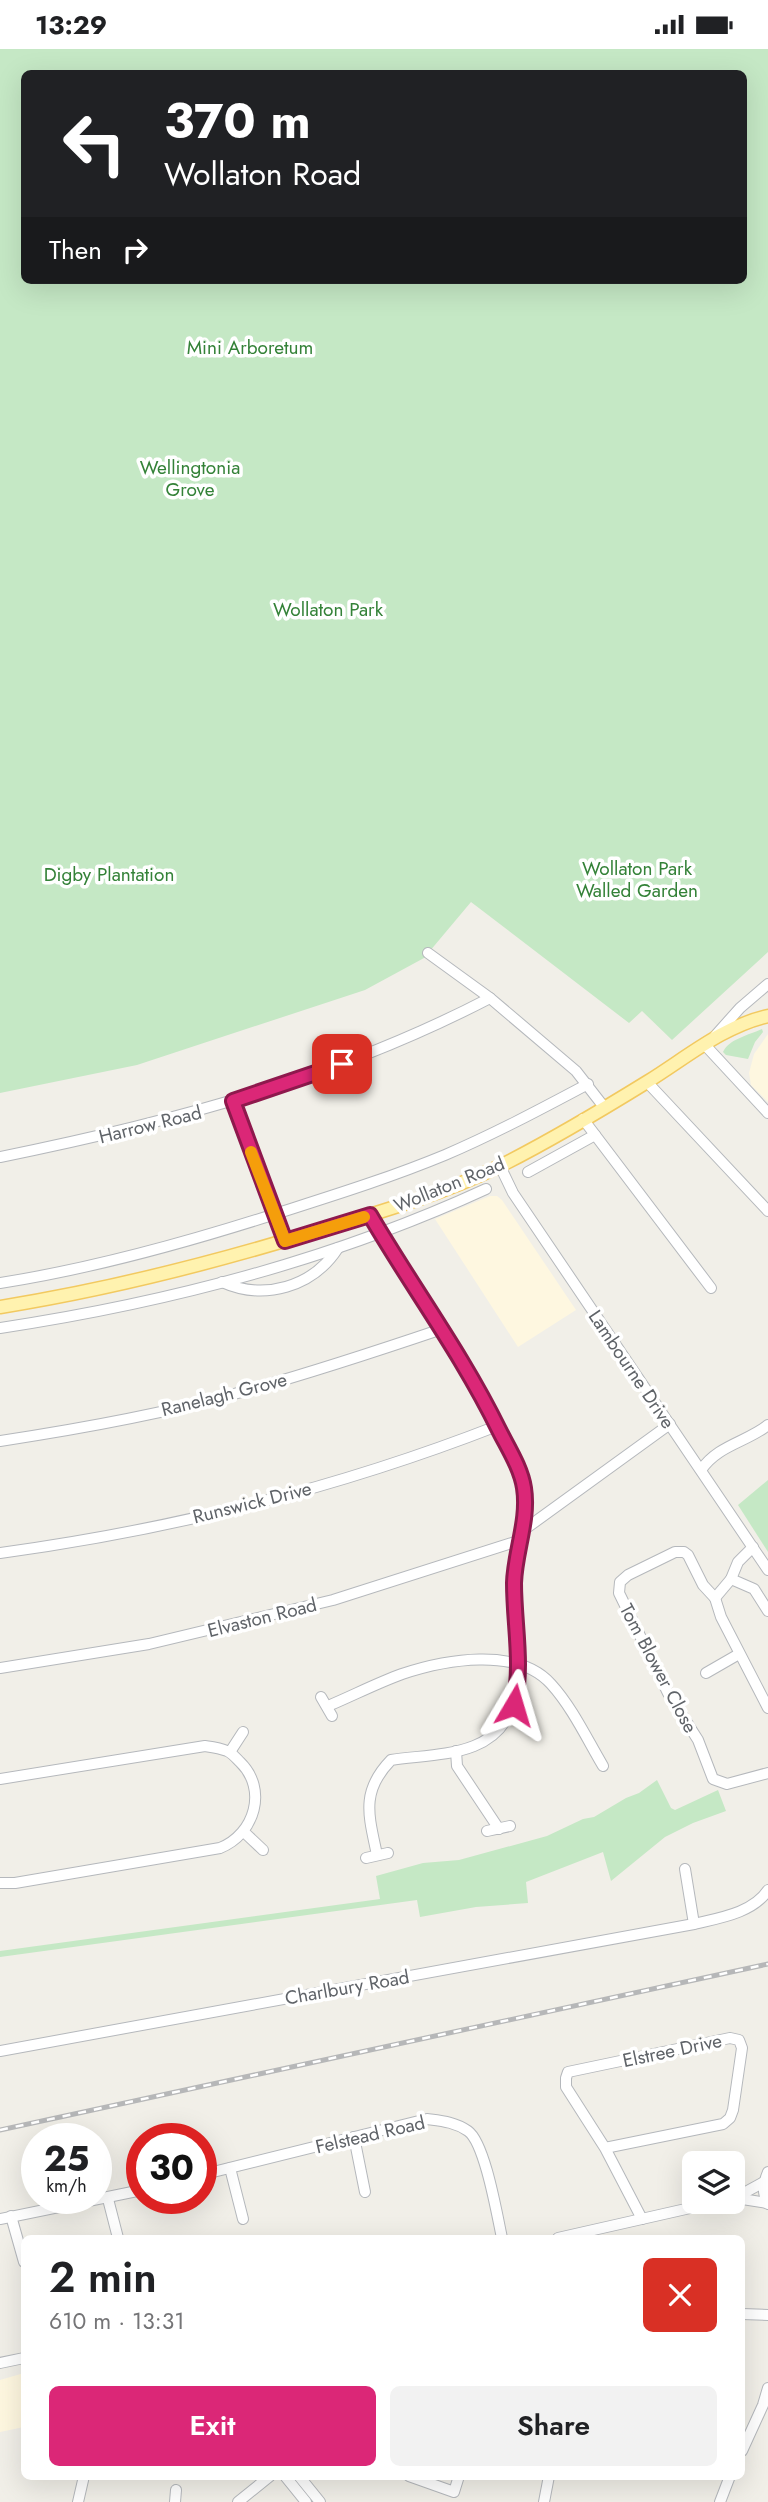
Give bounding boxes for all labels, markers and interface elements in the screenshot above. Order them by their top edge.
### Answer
text: 13:29 [35,6,107,44]
text: 370 m [164,86,311,156]
icon: left [49,98,140,189]
text: Wollaton Road [164,151,361,197]
text: Then [49,231,102,269]
icon: right [116,231,154,269]
park label: Mini Arboretum [187,334,313,361]
park label: Wellingtonia Grove [140,454,240,503]
park label: Wollaton Park [273,596,384,623]
park label: Wollaton Park Walled Garden [576,855,698,904]
park label: Digby Plantation [44,861,174,888]
pin [312,1034,372,1094]
icon: arrive [323,1045,361,1083]
street label: Harrow Road [96,1099,204,1150]
street label: Wollaton Road [390,1150,509,1219]
street label: Lambourne Drive [582,1305,681,1434]
street label: Ranelagh Grove [159,1366,290,1423]
street label: Runswick Drive [190,1475,314,1530]
street label: Elvaston Road [205,1591,320,1644]
street label: Tom Blower Close [613,1599,704,1738]
position arrow [477,1668,551,1742]
street label: Charlbury Road [283,1963,411,2012]
street label: Elstree Drive [620,2027,724,2074]
street label: Felstead Road [313,2109,428,2160]
speed limit sign: 30 [126,2123,217,2214]
text: 25 [44,2134,89,2184]
map controls [682,2151,745,2214]
button: layers [682,2151,745,2214]
text: km/h [46,2173,87,2199]
text: 2 min [49,2247,157,2308]
button: close [643,2258,717,2332]
text: 610 m · 13:31 [49,2304,185,2338]
button: Exit [49,2386,376,2466]
button: Share [390,2386,717,2466]

